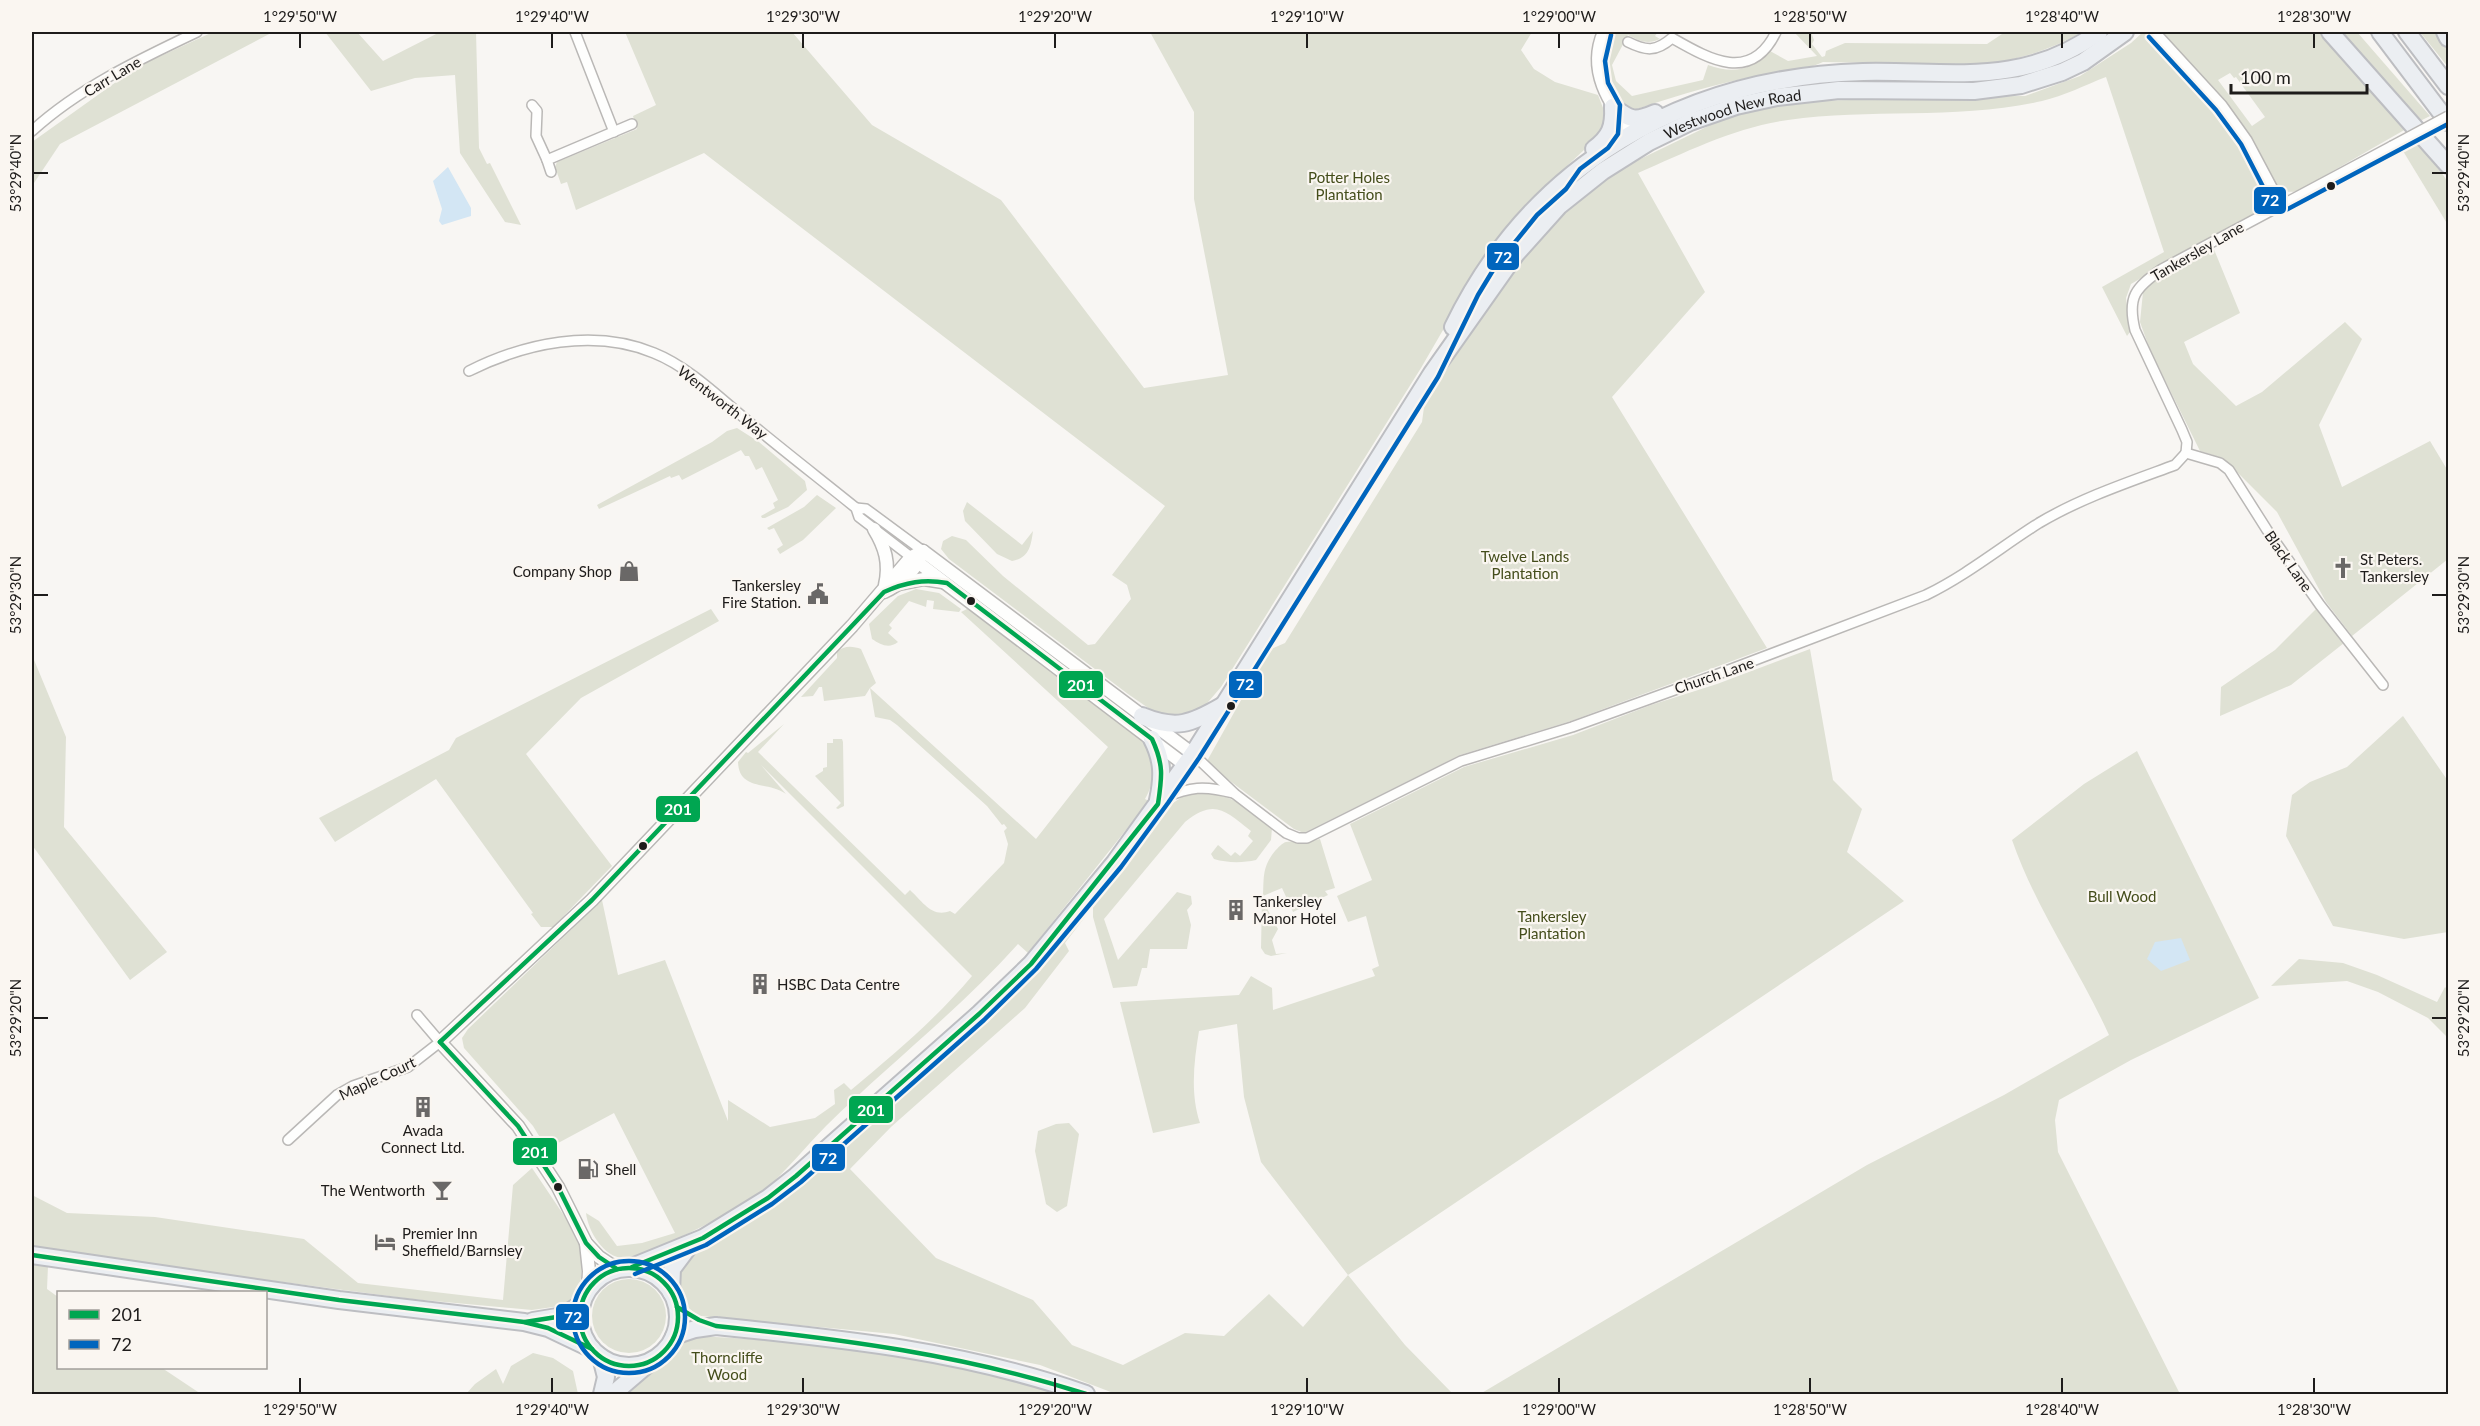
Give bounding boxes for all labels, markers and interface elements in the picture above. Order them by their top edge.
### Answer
text: 1°29'50"W [263,7,337,25]
text: 1°29'40"W [515,7,589,25]
text: 1°29'30"W [766,7,840,25]
text: 1°29'20"W [1018,7,1092,25]
text: 1°29'10"W [1270,7,1344,25]
text: 1°29'00"W [1522,7,1596,25]
text: 1°28'50"W [1773,7,1847,25]
text: 1°28'40"W [2025,7,2099,25]
text: 1°28'30"W [2277,7,2351,25]
street label: Carr Lane [80,52,144,100]
scale bar [2231,57,2368,95]
text: 100 m [2240,66,2291,88]
street label: Westwood New Road [1661,85,1802,142]
text: 53°29'40"N [6,134,24,212]
text: 53°29'40"N [2454,134,2472,212]
park label: Potter Holes Plantation [1308,168,1390,203]
unlabelled marker [2325,180,2337,192]
line badge: 72 [2253,186,2287,215]
text: 72 [2261,190,2279,209]
street label: Tankersley Lane [2148,217,2247,285]
line badge: 72 [1486,242,1520,271]
text: 72 [1494,247,1512,266]
street label: Wentworth Way [675,361,772,443]
street label: Black Lane [2261,527,2317,595]
park label: Twelve Lands Plantation [1481,547,1569,582]
place label: St Peters. Tankersley [2360,550,2429,585]
text: 53°29'30"N [6,556,24,634]
church icon: St Peters. Tankersley [2331,556,2355,580]
text: 53°29'30"N [2454,556,2472,634]
shop icon: Company Shop [617,559,641,583]
place label: Company Shop [513,562,612,580]
place label: Tankersley Fire Station. [722,576,801,611]
public building icon: Tankersley Fire Station. [806,582,830,606]
unlabelled marker [965,595,977,607]
street label: Church Lane [1672,653,1756,697]
line badge: 201 [1058,670,1104,699]
line badge: 72 [1228,670,1263,699]
text: 72 [1236,674,1254,693]
text: 201 [1067,675,1095,694]
unlabelled marker [1225,700,1237,712]
line badge: 201 [655,795,701,823]
text: 201 [664,799,692,818]
unlabelled marker [637,840,649,852]
park label: Bull Wood [2088,887,2156,905]
place label: Tankersley Manor Hotel [1253,892,1336,927]
building icon: Tankersley Manor Hotel [1224,898,1248,922]
park label: Tankersley Plantation [1518,907,1587,942]
building icon: HSBC Data Centre [748,972,772,996]
place label: HSBC Data Centre [777,975,900,993]
text: 53°29'20"N [6,979,24,1057]
text: 53°29'20"N [2454,979,2472,1057]
street label: Maple Court [336,1052,419,1104]
building icon: Avada Connect Ltd. [411,1095,435,1119]
line badge: 201 [848,1095,894,1124]
text: 201 [857,1100,885,1119]
place label: Avada Connect Ltd. [381,1121,465,1156]
line badge: 201 [512,1137,558,1166]
text: 201 [521,1142,549,1161]
line badge: 72 [811,1143,846,1172]
text: 72 [819,1148,837,1167]
fuel station icon: Shell [576,1157,600,1181]
place label: Shell [605,1160,636,1178]
bar icon: The Wentworth [430,1178,454,1202]
place label: The Wentworth [321,1181,425,1199]
unlabelled marker [552,1181,564,1193]
place label: Premier Inn Sheffield/Barnsley [402,1224,523,1259]
hotel icon: Premier Inn Sheffield/Barnsley [373,1230,397,1254]
legend [57,1291,267,1369]
text: 201 [111,1303,142,1325]
line badge: 72 [555,1303,590,1331]
text: 72 [564,1307,582,1326]
text: 72 [111,1333,132,1355]
park label: Thorncliffe Wood [691,1348,763,1383]
text: 1°29'50"W [263,1400,337,1418]
text: 1°29'40"W [515,1400,589,1418]
text: 1°29'30"W [766,1400,840,1418]
text: 1°29'20"W [1018,1400,1092,1418]
text: 1°29'10"W [1270,1400,1344,1418]
text: 1°29'00"W [1522,1400,1596,1418]
text: 1°28'50"W [1773,1400,1847,1418]
text: 1°28'40"W [2025,1400,2099,1418]
text: 1°28'30"W [2277,1400,2351,1418]

